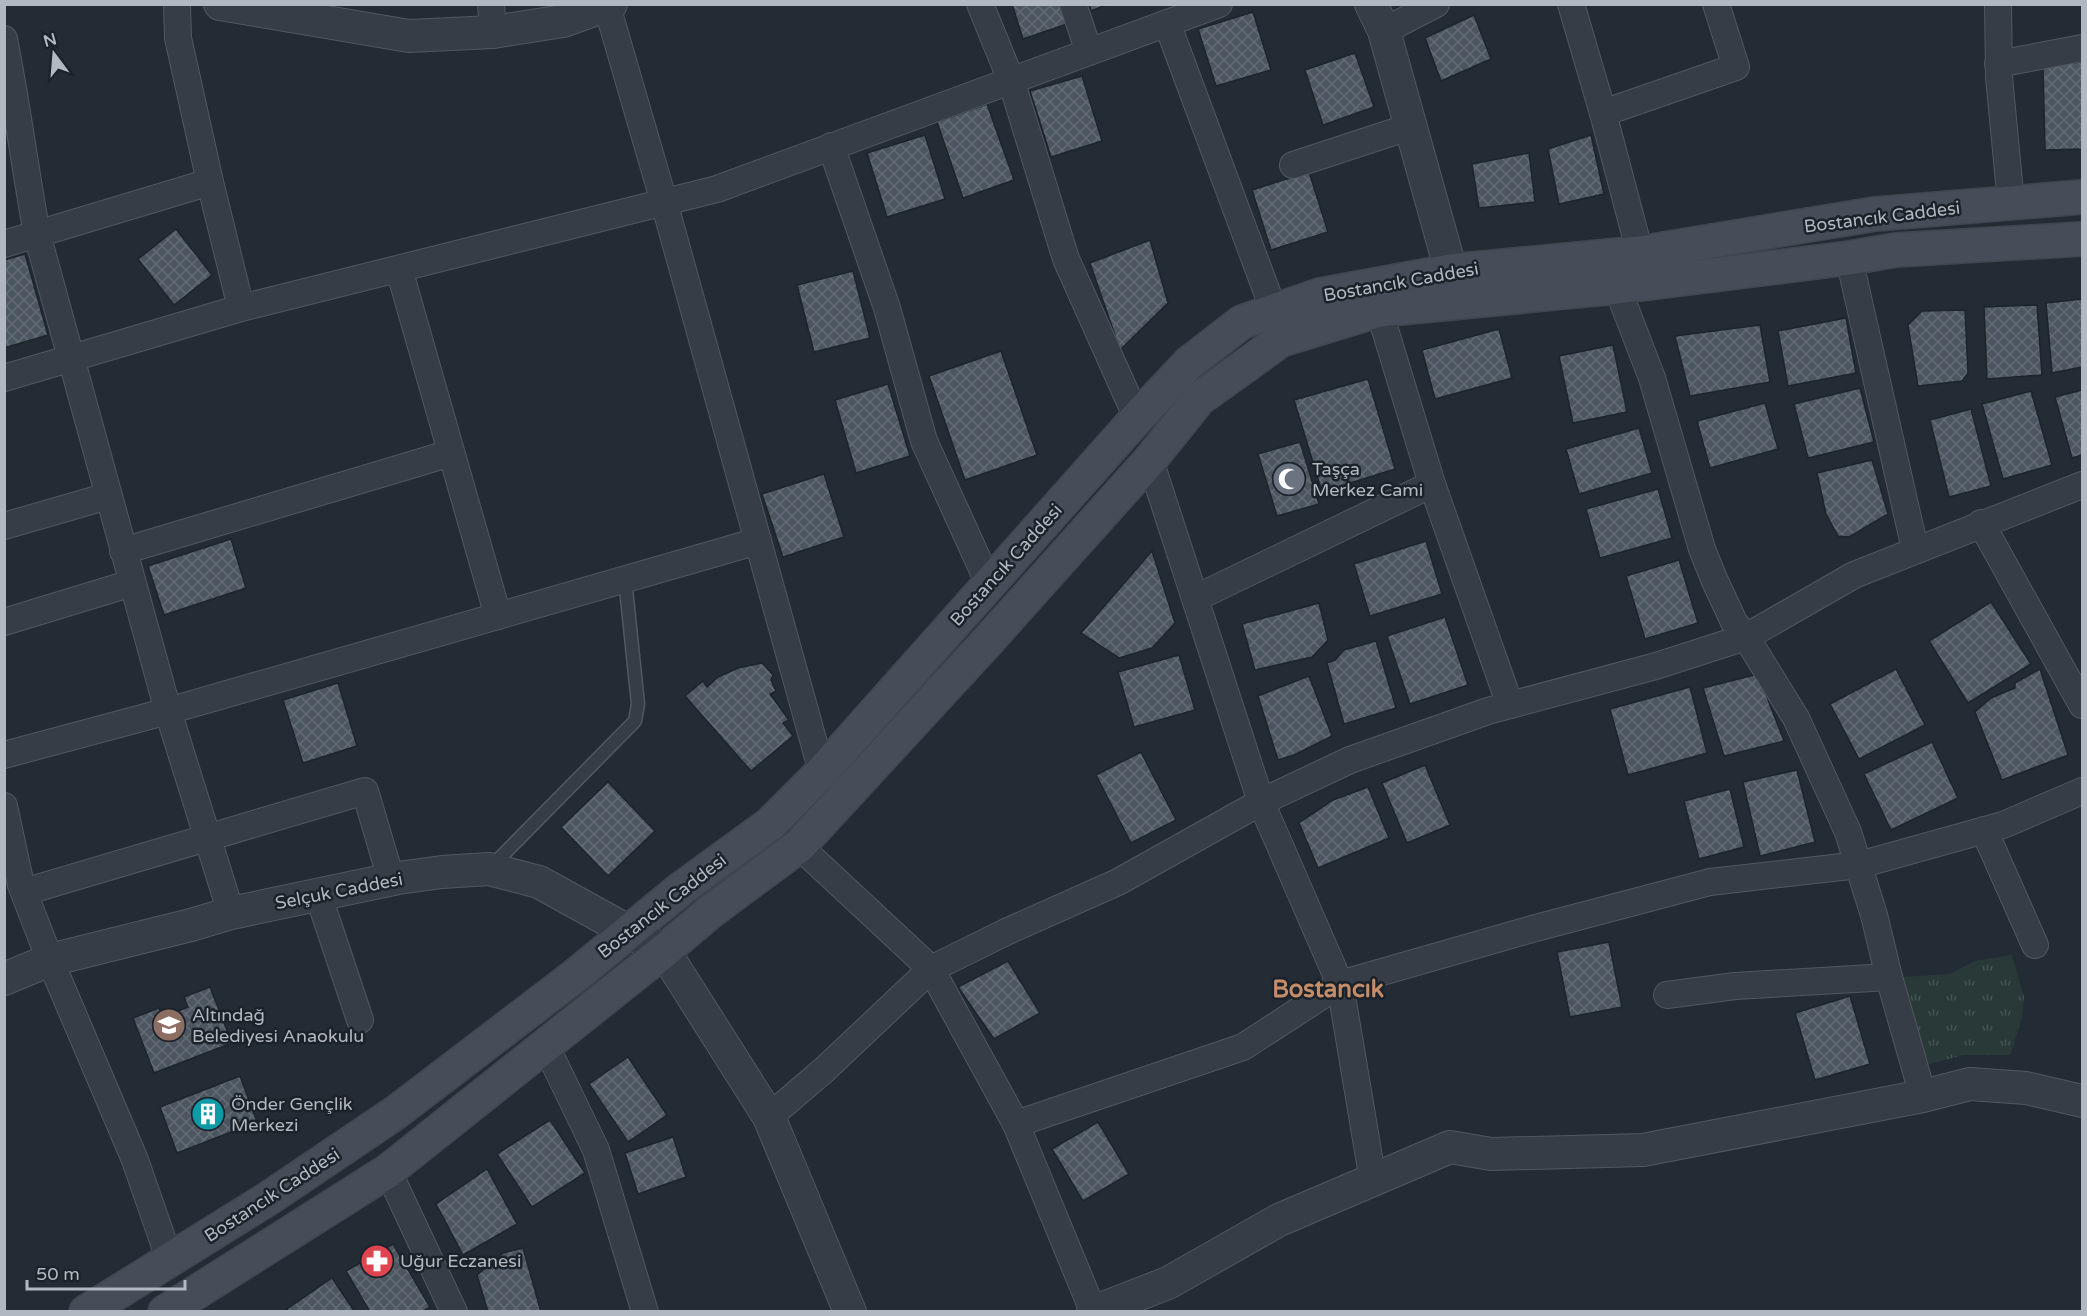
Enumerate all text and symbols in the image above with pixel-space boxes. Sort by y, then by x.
north arrow [24,24,84,84]
text: N [41,29,59,52]
street label: Bostancık Caddesi [1803,197,1961,237]
street label: Bostancık Caddesi [1322,258,1480,306]
place label: Taşça Merkez Cami [1312,458,1423,501]
mosque icon: Taşça Merkez Cami [1271,461,1307,497]
street label: Bostancık Caddesi [945,499,1067,631]
street label: Bostancık Caddesi [593,849,731,963]
street label: Selçuk Caddesi [273,868,405,914]
district label: Bostancık [1272,975,1384,1004]
place label: Altındağ Belediyesi Anaokulu [192,1004,364,1047]
school or university icon: Altındağ Belediyesi Anaokulu [151,1007,187,1043]
place label: Önder Gençlik Merkezi [231,1093,353,1136]
building icon: Önder Gençlik Merkezi [190,1096,226,1132]
street label: Bostancık Caddesi [200,1143,344,1247]
pharmacy icon: Uğur Eczanesi [359,1243,395,1279]
place label: Uğur Eczanesi [400,1250,521,1272]
scale bar [27,1253,184,1291]
text: 50 m [36,1263,80,1285]

